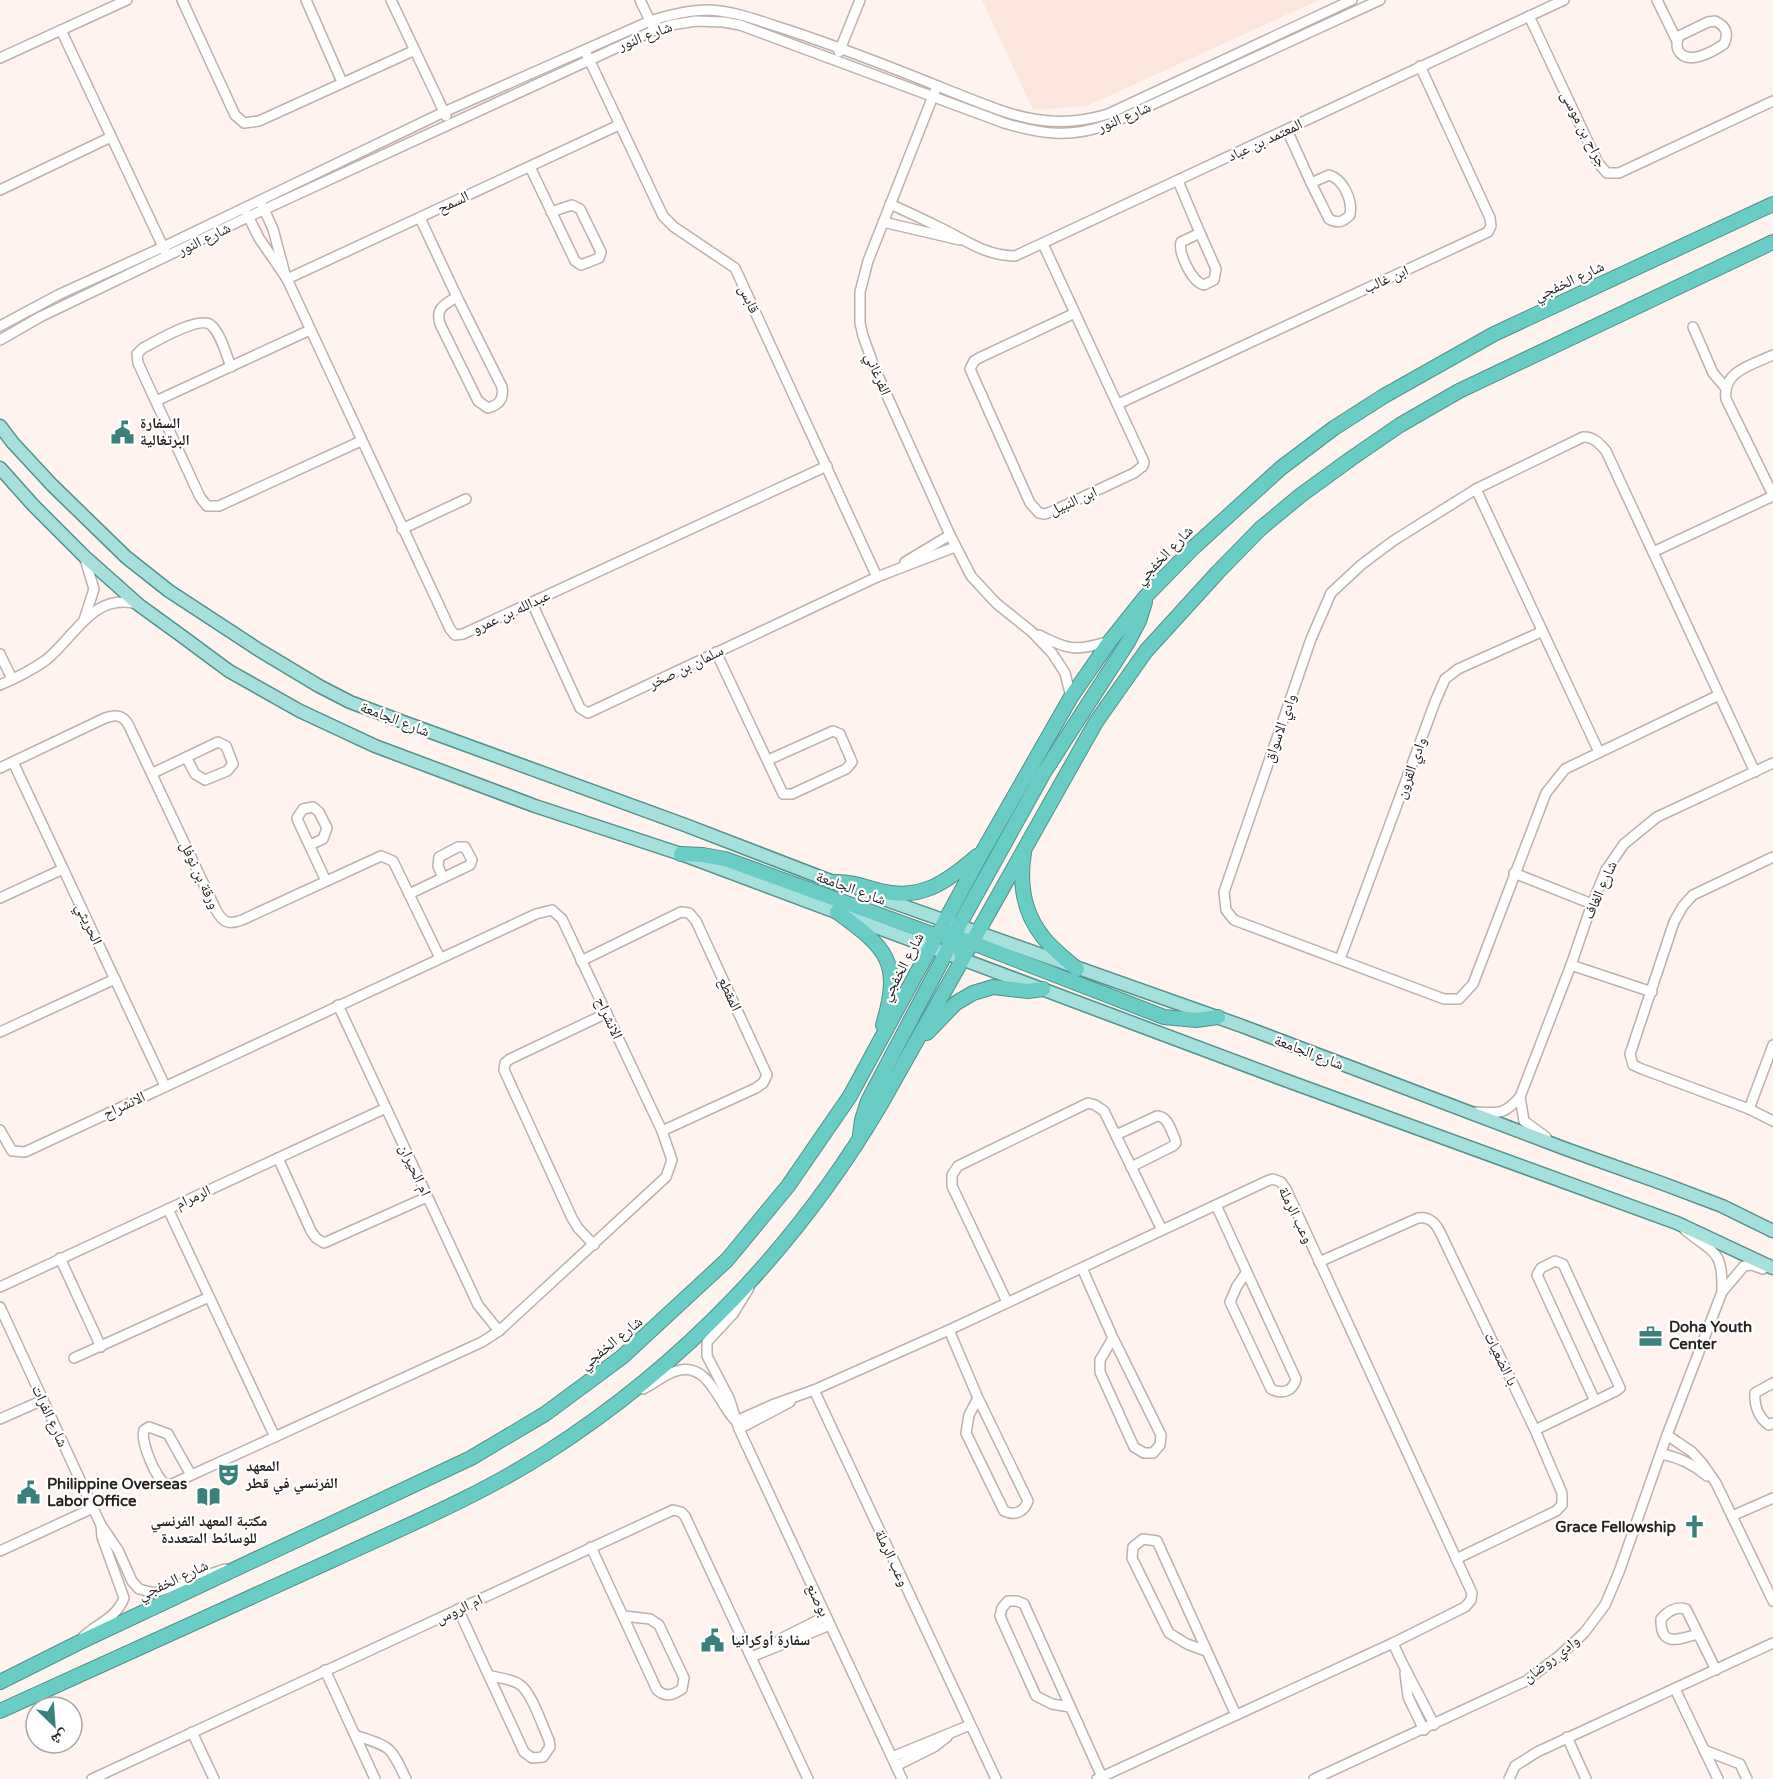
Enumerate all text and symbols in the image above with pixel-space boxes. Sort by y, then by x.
street label: شارع النور [615,17,675,56]
street label: جراح بن موسى [1556,88,1611,171]
street label: شارع النور [1094,98,1154,138]
street label: المعتمد بن عباد [1225,115,1306,166]
street label: السمح [434,187,472,218]
street label: شارع النور [174,219,234,261]
street label: شارع الخفجي [1531,257,1608,308]
street label: ابن غالب [1361,261,1412,298]
street label: قابس [734,282,763,317]
street label: الفرغاني [858,350,895,399]
place label: السفارة البرتغالية [140,414,190,449]
public building icon: السفارة البرتغالية [109,419,135,445]
street label: ابن النبيل [1046,483,1100,520]
street label: شارع الخفجي [1131,522,1199,590]
street label: عبدالله بن عمرو [469,586,554,639]
street label: سلمان بن صخر [645,641,727,694]
street label: وادي الاسواق [1260,691,1303,766]
street label: شارع الجامعة [357,698,432,741]
street label: وادي القرون [1392,735,1433,802]
street label: ورقة بن نوفل [176,838,224,912]
street label: شارع الغاف [1579,858,1622,922]
street label: شارع الجامعة [813,867,888,910]
street label: الحريثي [69,900,106,949]
street label: شارع الخفجي [876,929,930,1006]
street label: المقطع [713,974,746,1014]
street label: الانشراح [591,994,627,1042]
street label: شارع الجامعة [1271,1031,1346,1074]
street label: الانشراح [100,1087,148,1123]
street label: ام الحيران [394,1141,435,1199]
street label: الرمرام [173,1181,214,1214]
street label: وعب الرملة [1275,1184,1317,1246]
street label: شارع الخفجي [576,1312,648,1376]
place label: Doha Youth Center [1669,1318,1752,1353]
office icon: Doha Youth Center [1638,1323,1664,1349]
street label: با الضعيات [1480,1329,1522,1389]
street label: شارع الفرات [27,1382,72,1450]
place label: المعهد الفرنسي في قطر [245,1457,338,1495]
theatre icon: المعهد الفرنسي في قطر [215,1462,241,1488]
place label: Philippine Overseas Labor Office [47,1475,187,1510]
public building icon: Philippine Overseas Labor Office [16,1480,42,1506]
library icon: مكتبة المعهد الفرنسي للوسائط المتعددة [196,1484,222,1510]
place label: مكتبة المعهد الفرنسي للوسائط المتعددة [151,1512,267,1547]
church icon: Grace Fellowship [1681,1514,1707,1540]
place label: Grace Fellowship [1555,1518,1677,1537]
street label: وعب الرملة [871,1527,913,1589]
street label: شارع الخفجي [135,1556,212,1607]
street label: بوصنع [802,1581,833,1620]
street label: ام الروس [433,1590,486,1629]
public building icon: سفارة أوكرانيا [700,1627,726,1653]
place label: سفارة أوكرانيا [731,1631,810,1649]
street label: وادي روضان [1519,1631,1585,1689]
north arrow [24,1695,84,1755]
text: ش [48,1725,72,1750]

